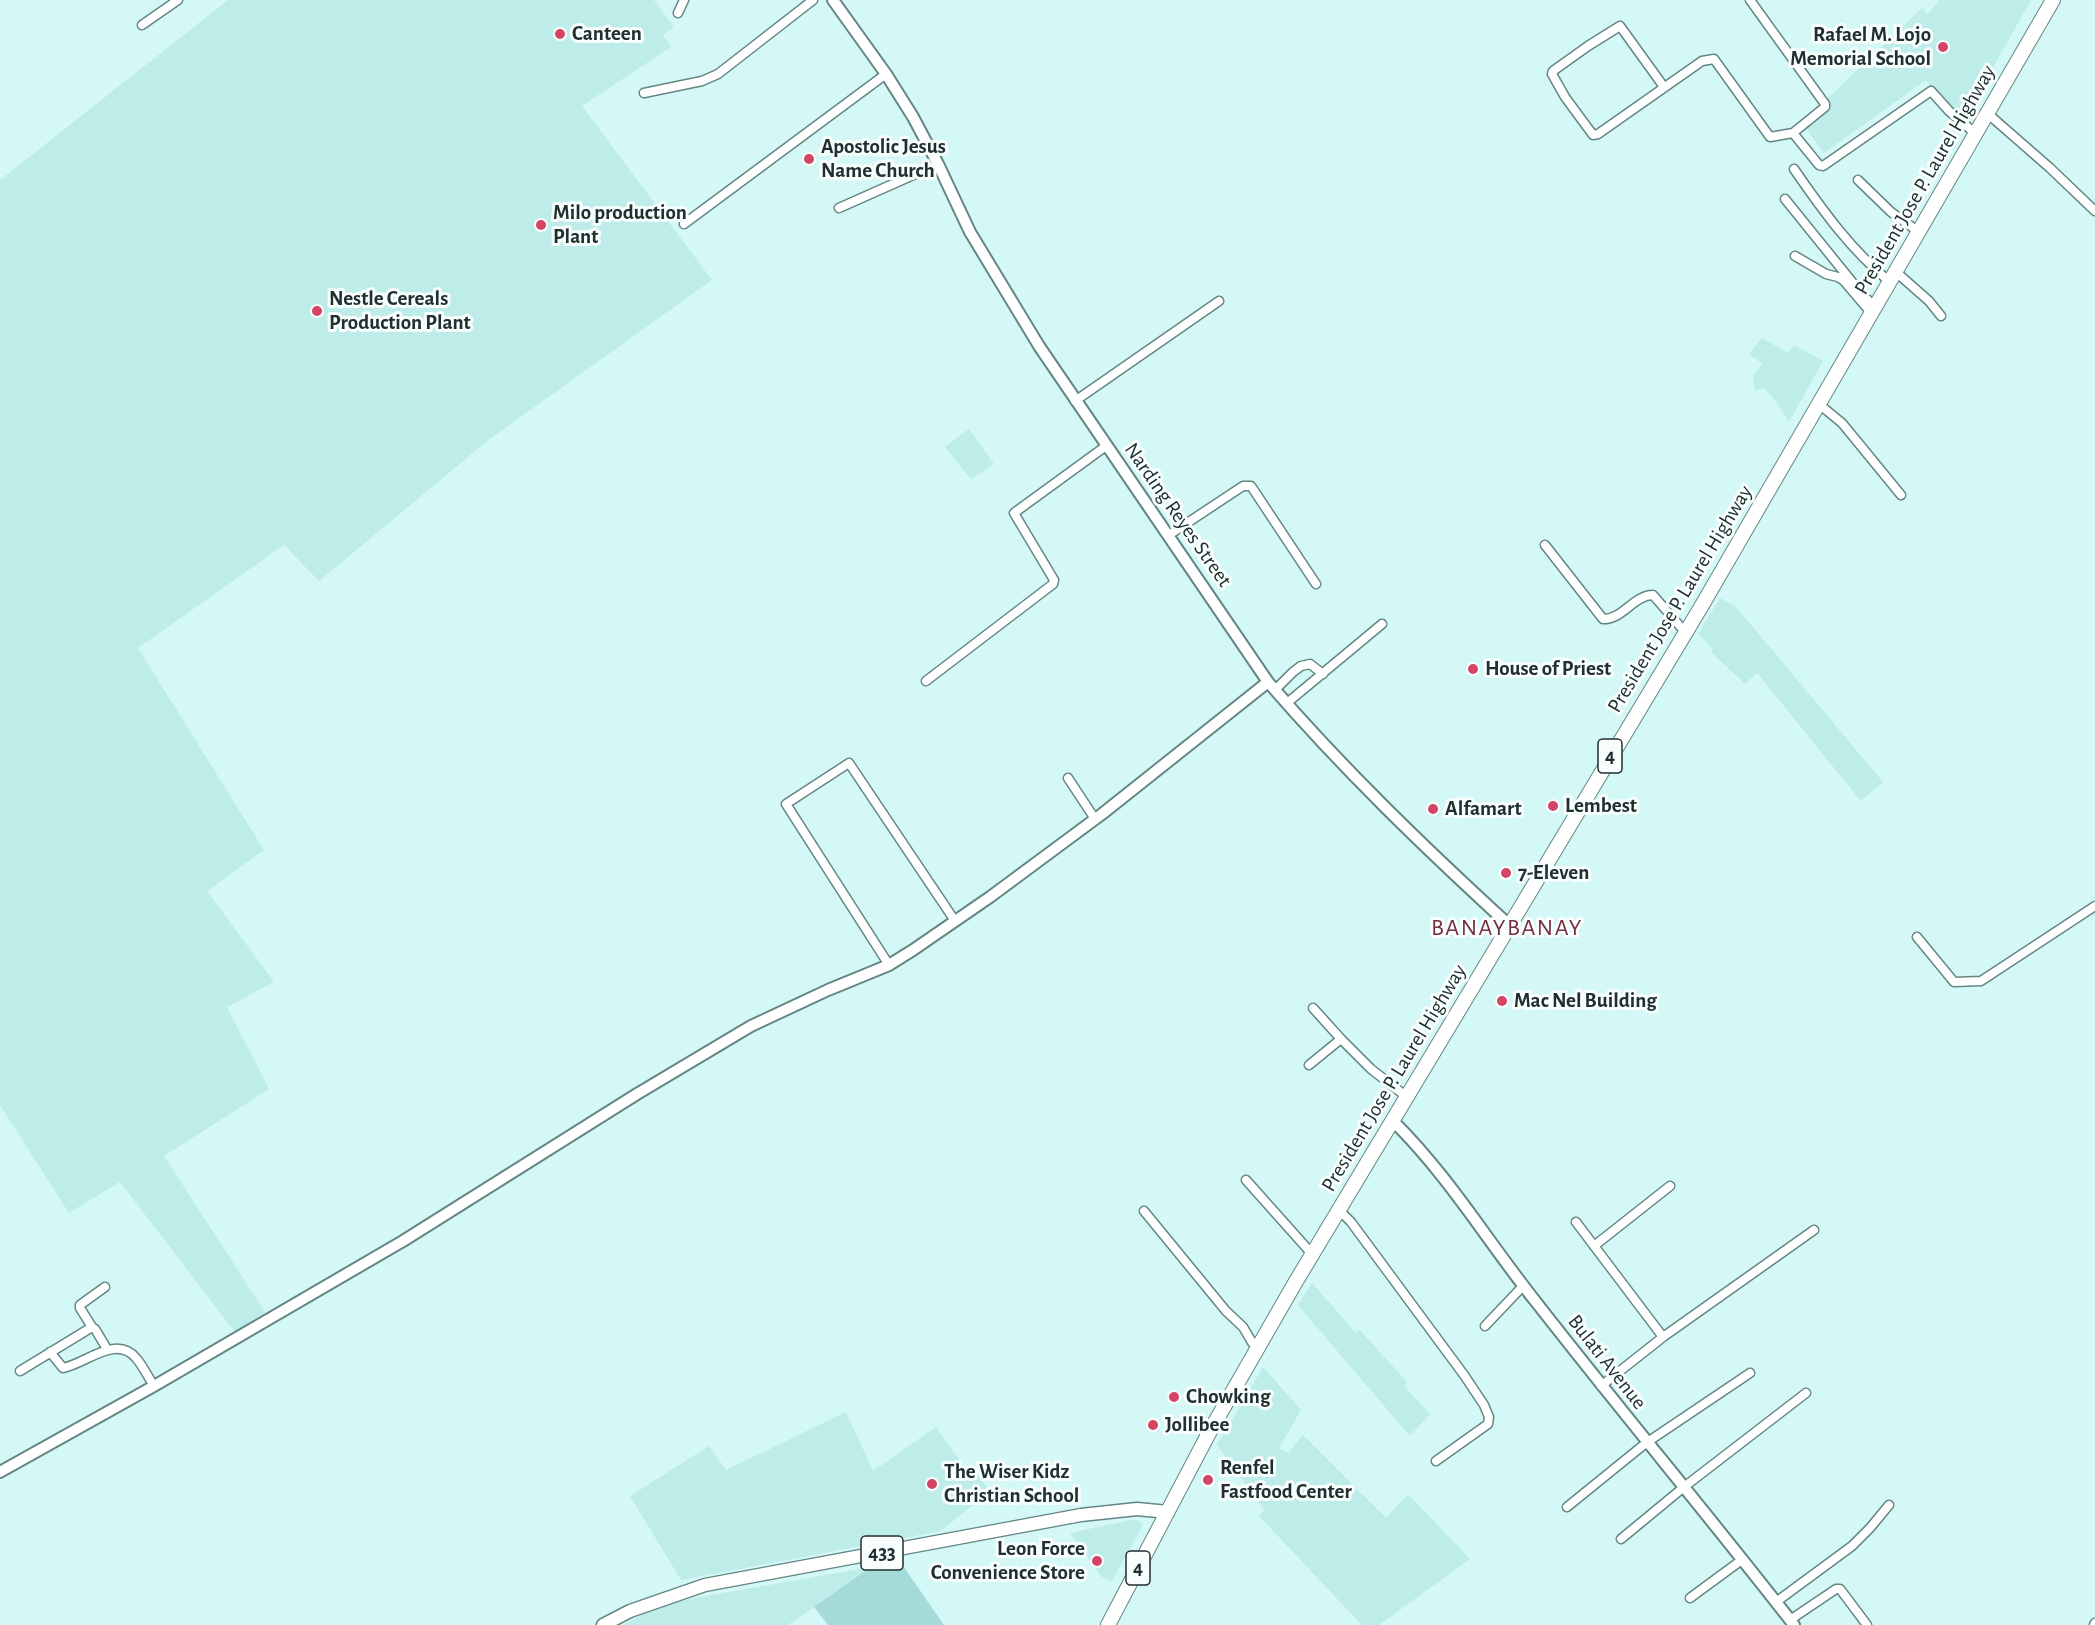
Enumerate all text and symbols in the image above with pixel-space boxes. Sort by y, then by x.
place label: Canteen [572,21,642,47]
place label: Rafael M. Lojo Memorial School [1790,22,1931,72]
marker: Canteen [553,27,567,41]
marker: Rafael M. Lojo Memorial School [1936,40,1950,54]
street label: President Jose P. Laurel Highway [1849,61,2001,299]
place label: Apostolic Jesus Name Church [821,134,946,184]
marker: Apostolic Jesus Name Church [802,152,816,166]
place label: Milo production Plant [553,200,687,250]
marker: Milo production Plant [534,218,548,232]
place label: Nestle Cereals Production Plant [329,286,471,336]
marker: Nestle Cereals Production Plant [310,304,324,318]
street label: Narding Reyes Street [1119,438,1237,592]
street label: President Jose P. Laurel Highway [1602,481,1758,717]
place label: House of Priest [1485,656,1611,682]
marker: House of Priest [1466,662,1480,676]
road number: 4 [1598,739,1622,773]
place label: Lembest [1565,793,1637,819]
place label: Alfamart [1445,796,1521,822]
marker: Lembest [1546,799,1560,813]
marker: Alfamart [1426,802,1440,816]
place label: 7-Eleven [1518,860,1589,886]
marker: 7-Eleven [1499,866,1513,880]
district label: BANAYBANAY [1431,914,1583,942]
street label: President Jose P. Laurel Highway [1316,960,1472,1196]
place label: Mac Nel Building [1514,988,1657,1014]
marker: Mac Nel Building [1495,994,1509,1008]
street label: Bulati Avenue [1562,1310,1652,1414]
place label: Chowking [1186,1384,1270,1410]
marker: Chowking [1167,1390,1181,1404]
place label: Jollibee [1165,1412,1229,1438]
marker: Jollibee [1146,1418,1160,1432]
place label: Renfel Fastfood Center [1220,1455,1352,1505]
place label: The Wiser Kidz Christian School [944,1459,1079,1509]
marker: Renfel Fastfood Center [1201,1473,1215,1487]
marker: The Wiser Kidz Christian School [925,1477,939,1491]
road number: 433 [861,1536,903,1570]
place label: Leon Force Convenience Store [931,1536,1085,1586]
road number: 4 [1126,1551,1150,1585]
marker: Leon Force Convenience Store [1090,1554,1104,1568]

